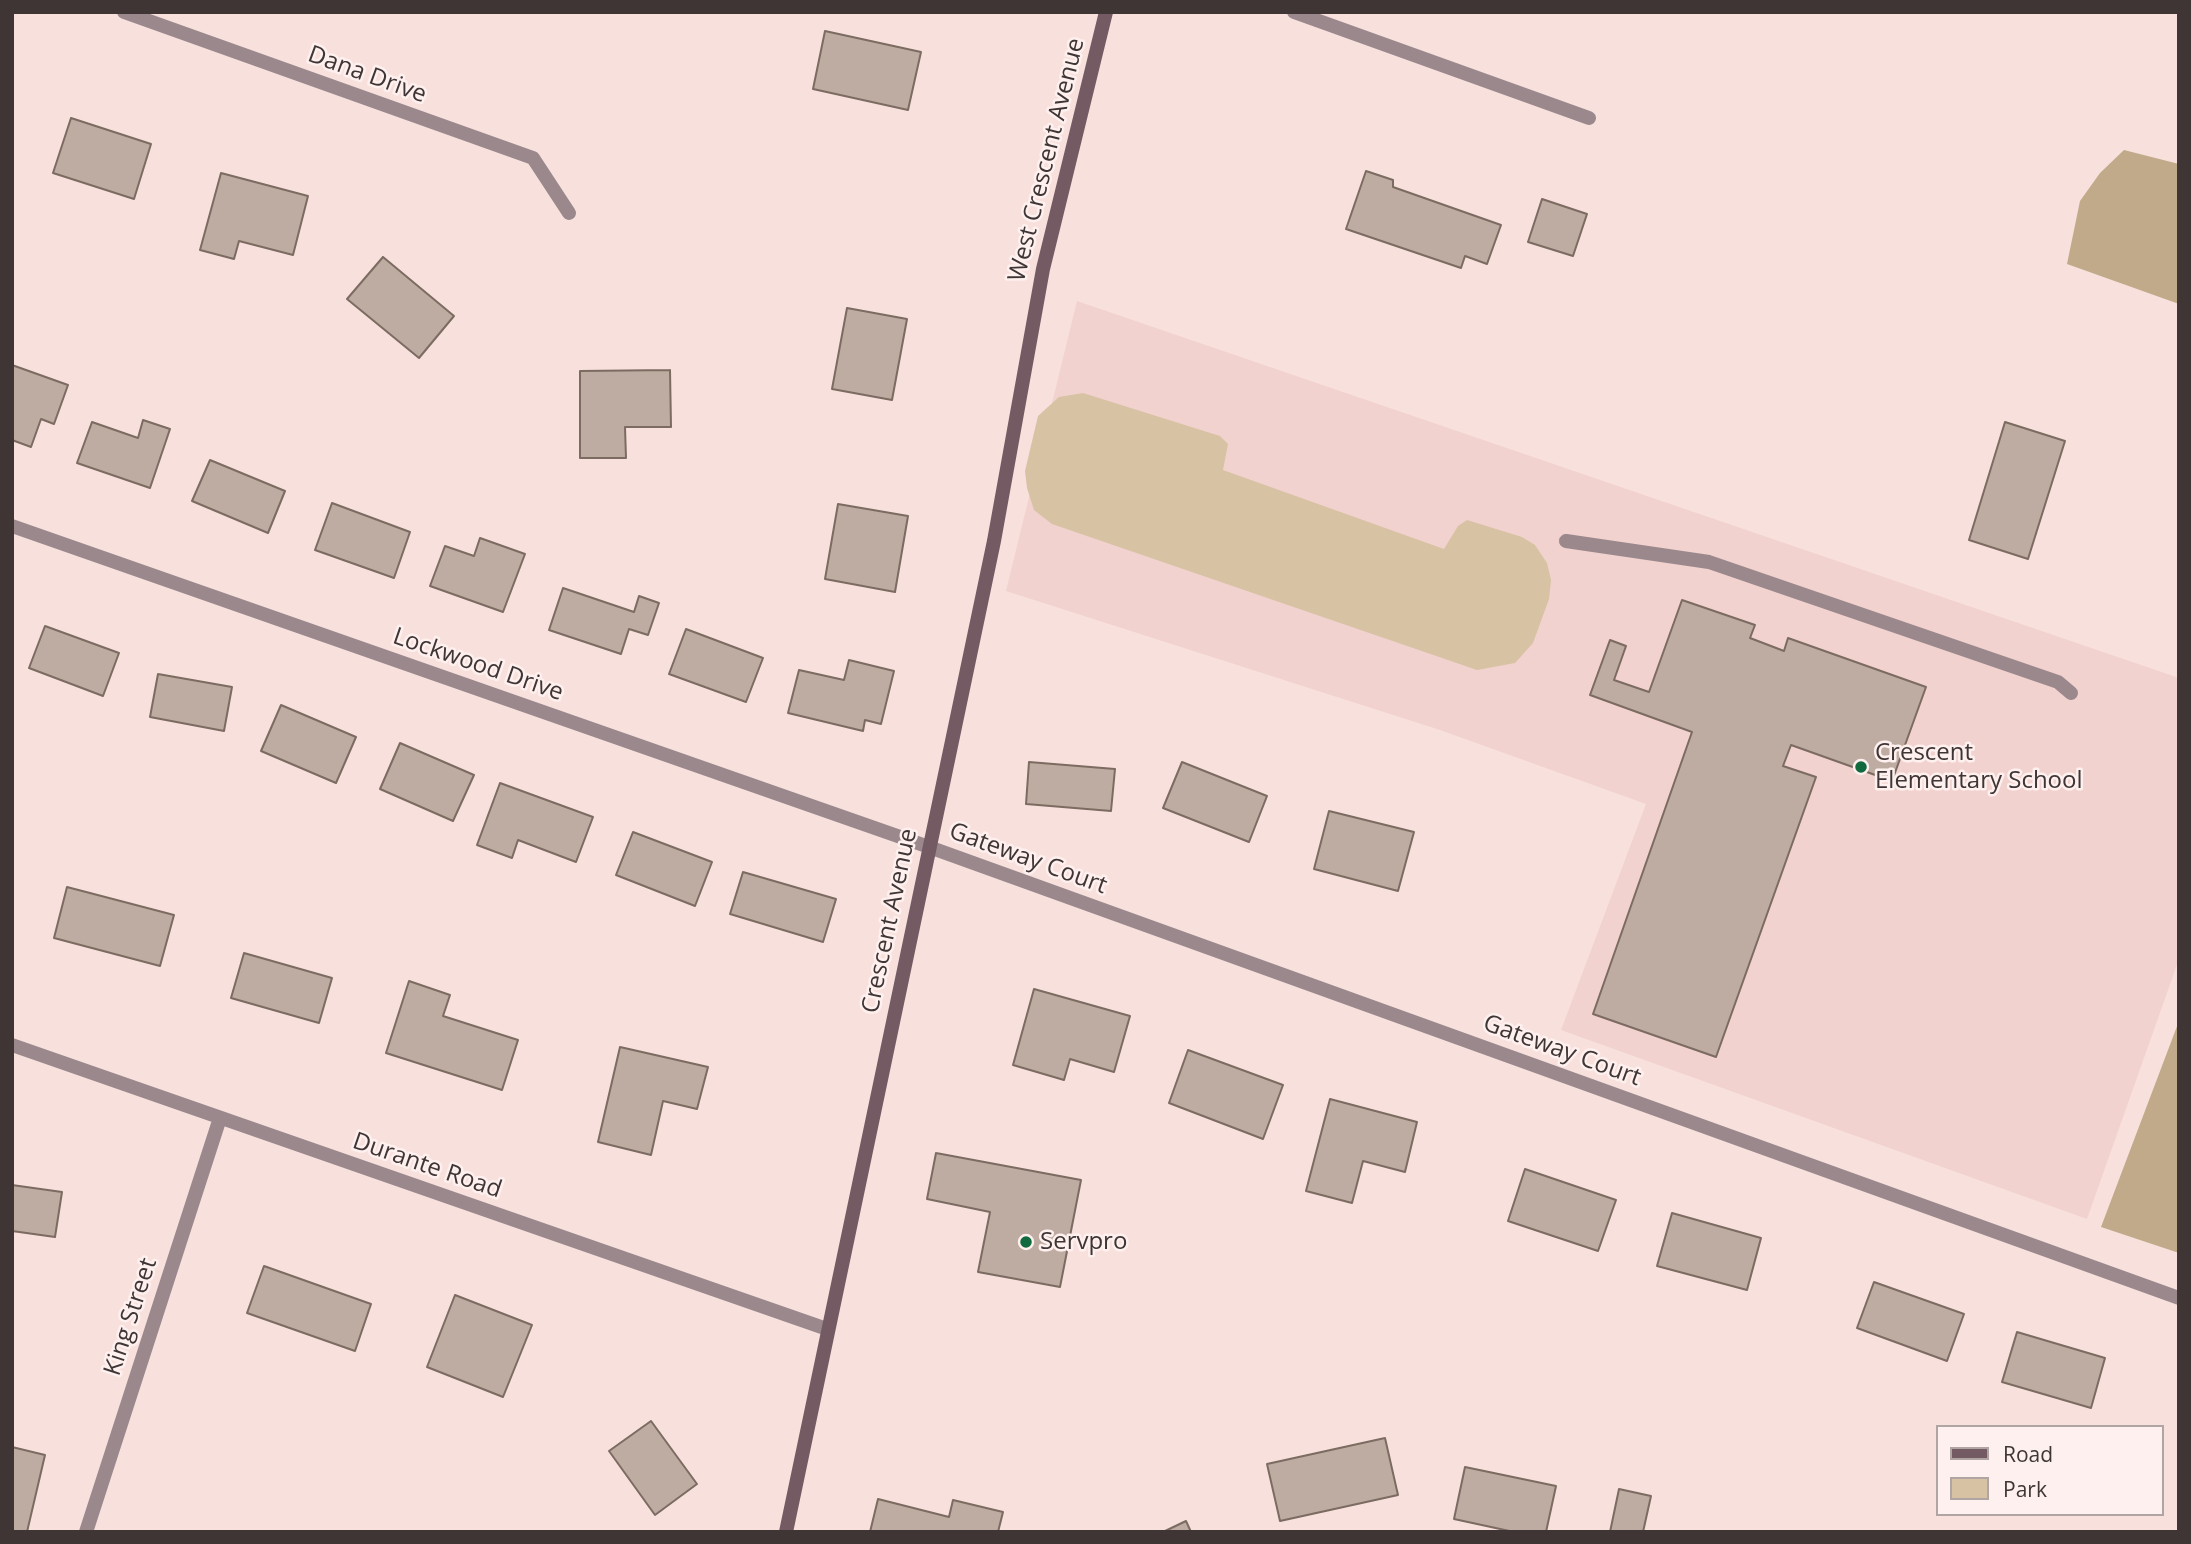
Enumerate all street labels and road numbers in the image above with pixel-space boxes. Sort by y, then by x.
street label: West Crescent Avenue [1003,35,1091,285]
street label: Dana Drive [304,40,430,110]
street label: Lockwood Drive [389,622,567,708]
street label: Gateway Court [945,817,1111,901]
street label: Crescent Avenue [856,826,924,1016]
street label: Gateway Court [1479,1009,1645,1093]
street label: Durante Road [349,1127,505,1205]
street label: King Street [98,1255,164,1379]

